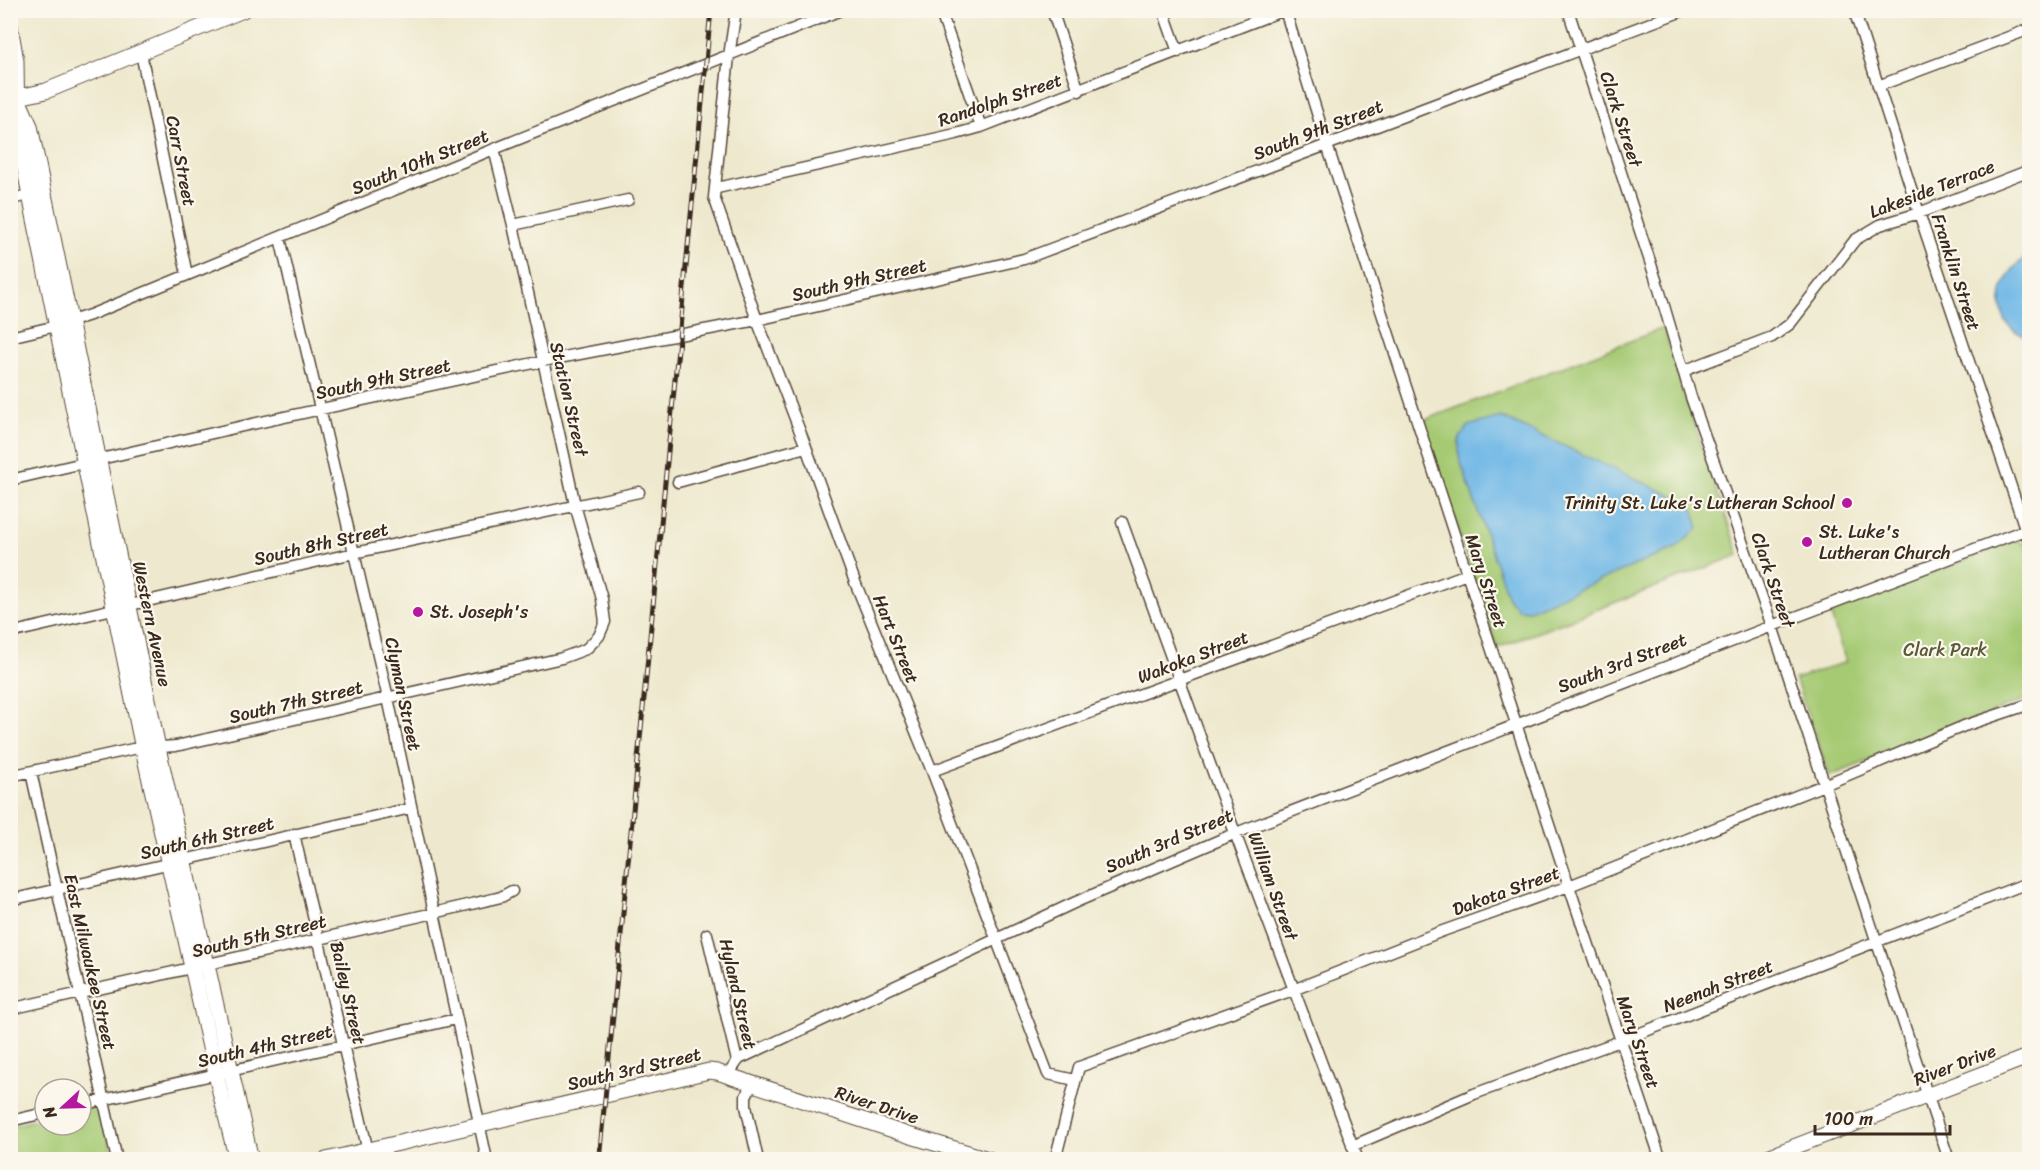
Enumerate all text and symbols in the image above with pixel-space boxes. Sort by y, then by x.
street label: Randolph Street [934,64,1066,136]
street label: Clark Street [1590,67,1652,172]
street label: South 9th Street [1248,90,1388,170]
street label: Carr Street [157,113,206,209]
street label: South 10th Street [347,120,494,204]
street label: Lakeside Terrace [1864,150,2000,228]
street label: Franklin Street [1922,209,1990,335]
street label: South 9th Street [788,249,930,311]
street label: Station Street [540,339,598,460]
street label: South 9th Street [312,349,454,409]
place label: Trinity St. Luke's Lutheran School [1564,487,1836,519]
marker: Trinity St. Luke's Lutheran School [1840,496,1854,510]
street label: South 8th Street [251,513,392,575]
place label: St. Luke's Lutheran Church [1819,516,1950,569]
street label: Clark Street [1742,528,1805,633]
street label: Mary Street [1456,530,1516,632]
marker: St. Luke's Lutheran Church [1800,535,1814,549]
street label: Western Avenue [123,558,181,690]
street label: Hart Street [864,589,928,689]
place label: St. Joseph's [430,596,529,628]
marker: St. Joseph's [411,605,425,619]
street label: Wakoka Street [1133,621,1254,693]
street label: South 3rd Street [1553,624,1692,702]
street label: Clyman Street [375,634,431,754]
park label: Clark Park [1903,634,1987,666]
street label: South 7th Street [226,671,366,733]
street label: South 3rd Street [1100,800,1238,882]
street label: South 6th Street [137,807,277,869]
street label: William Street [1238,827,1308,946]
street label: Dakota Street [1448,857,1564,925]
street label: East Milwaukee Street [54,871,126,1054]
street label: South 5th Street [188,905,330,967]
street label: Hyland Street [710,935,766,1053]
street label: Bailey Street [321,938,375,1048]
street label: Neenah Street [1658,950,1778,1022]
street label: Mary Street [1607,991,1669,1093]
street label: South 4th Street [194,1015,336,1077]
street label: River Drive [1909,1035,2001,1095]
street label: South 3rd Street [564,1038,704,1100]
street label: River Drive [831,1076,923,1134]
north arrow [33,1077,93,1137]
scale bar [1815,1098,1950,1136]
text: N [34,1101,65,1124]
text: 100 m [1824,1103,1873,1135]

